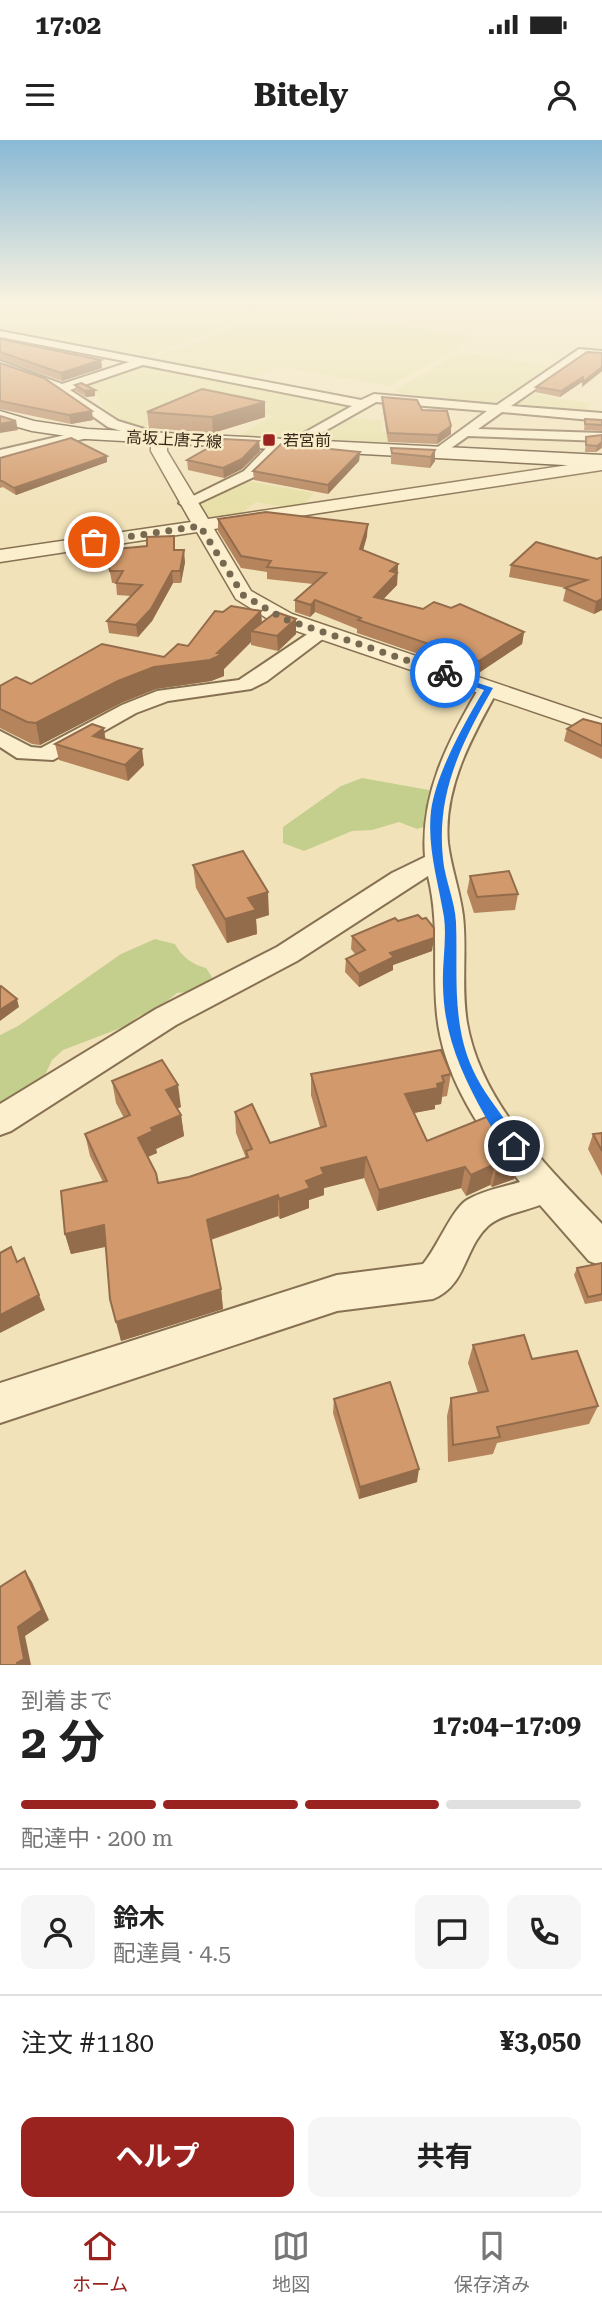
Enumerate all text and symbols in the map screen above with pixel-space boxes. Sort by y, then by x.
text: 17:02 [35,10,101,40]
icon: menu [21,76,59,114]
text: Bitely [254,76,348,114]
icon: person [543,76,581,114]
street label: 高坂上唐子線 [126,427,222,451]
place label: 若宮前 [283,431,331,450]
marker: 若宮前 [261,432,277,448]
pin [64,512,124,572]
icon: bag [75,523,113,561]
courier [410,638,480,708]
icon: bike [426,654,464,692]
pin [484,1116,544,1176]
icon: home [495,1127,533,1165]
text: 到着まで [21,1688,113,1715]
text: 17:04–17:09 [432,1710,581,1740]
text: 2 分 [21,1715,104,1769]
text: 配達中 · 200 m [21,1825,173,1852]
button: person [21,1895,95,1969]
button: chat [415,1895,489,1969]
button: phone [507,1895,581,1969]
text: 鈴木 [113,1903,165,1933]
text: 配達員 · 4.5 [113,1940,231,1967]
text: ¥3,050 [500,2026,581,2056]
text: 注文 #1180 [21,2028,154,2058]
button: ヘルプ [21,2117,294,2197]
button: 共有 [308,2117,581,2197]
tab: ホーム [72,2227,128,2296]
tab: 地図 [272,2227,310,2296]
tab: 保存済み [454,2227,530,2296]

